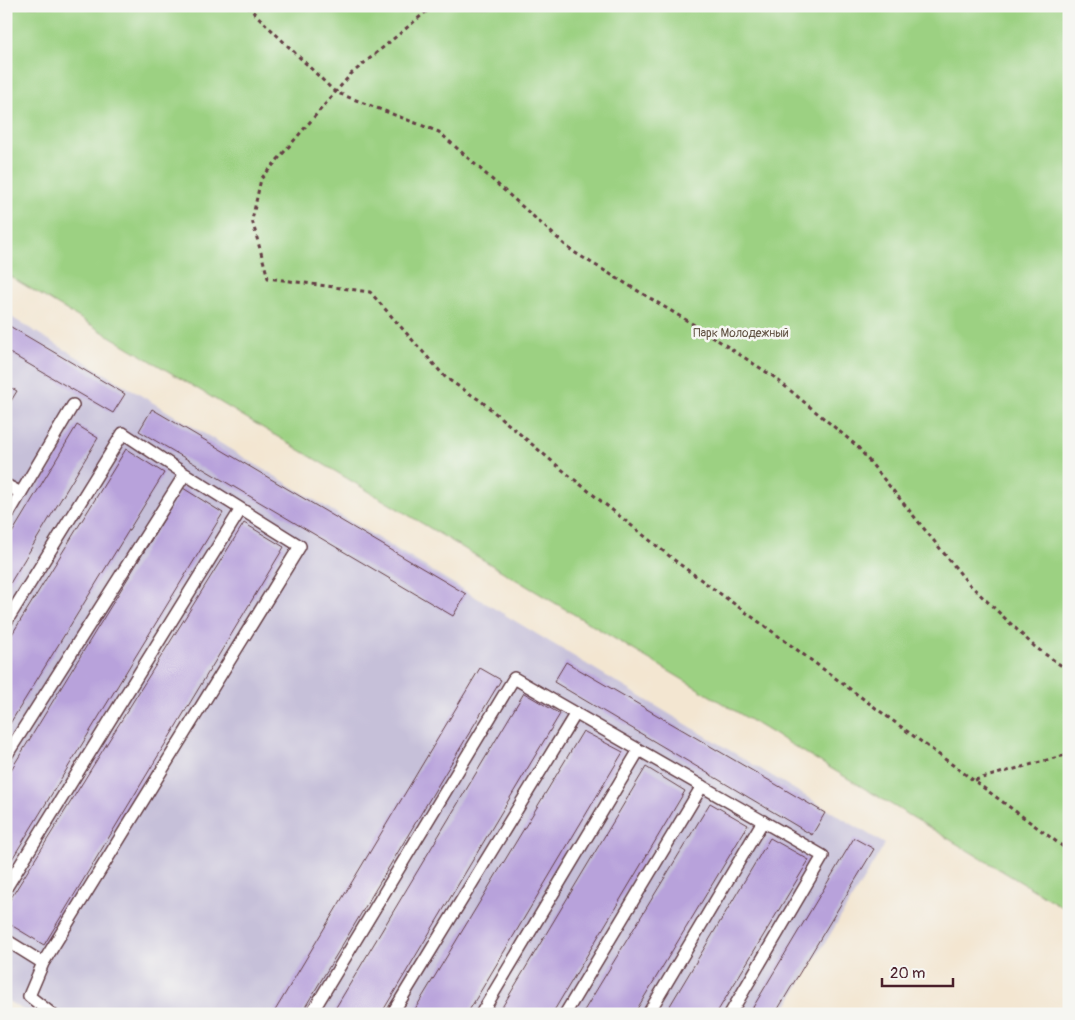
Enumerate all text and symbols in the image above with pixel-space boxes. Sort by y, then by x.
park label: Парк Молодежный [693,326,789,341]
scale bar [882,955,954,987]
text: 20 m [890,964,925,983]

